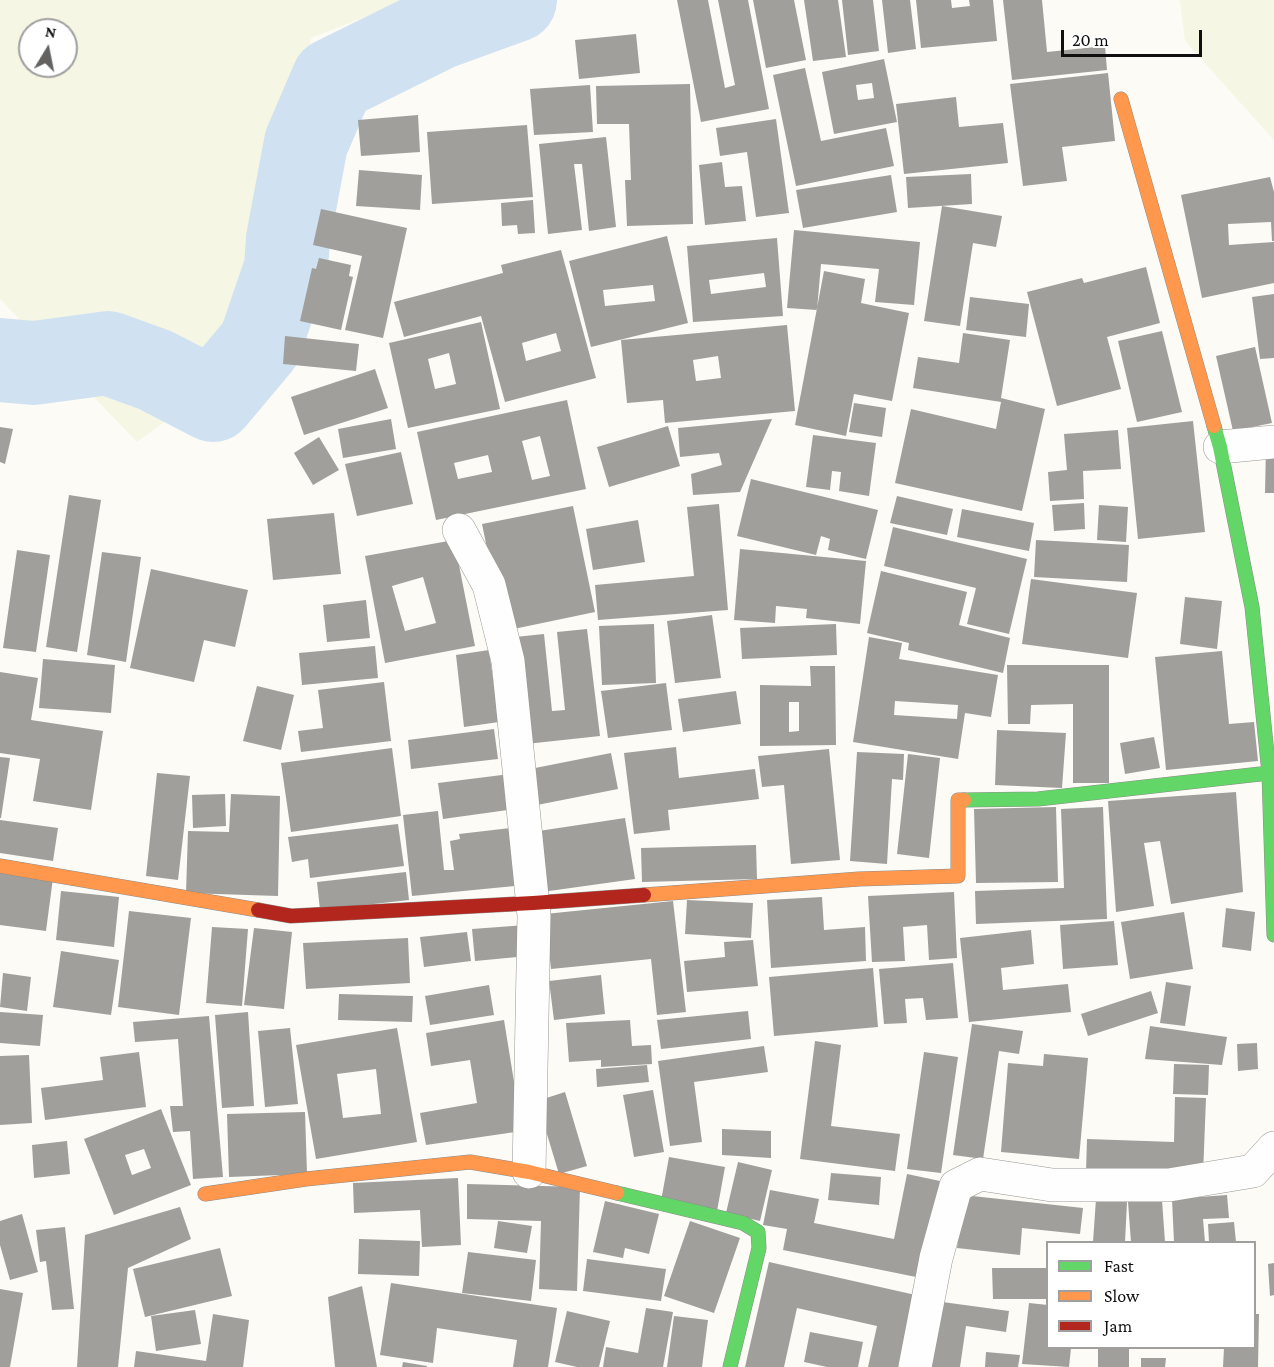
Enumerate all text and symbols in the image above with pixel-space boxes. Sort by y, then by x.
north arrow [18,18,78,78]
scale bar [1064,18,1205,56]
text: N [44,22,58,41]
text: 20 m [1072,30,1109,50]
legend [1046,1241,1256,1349]
text: Fast [1104,1256,1134,1276]
text: Slow [1104,1286,1139,1306]
text: Jam [1104,1316,1132,1336]

